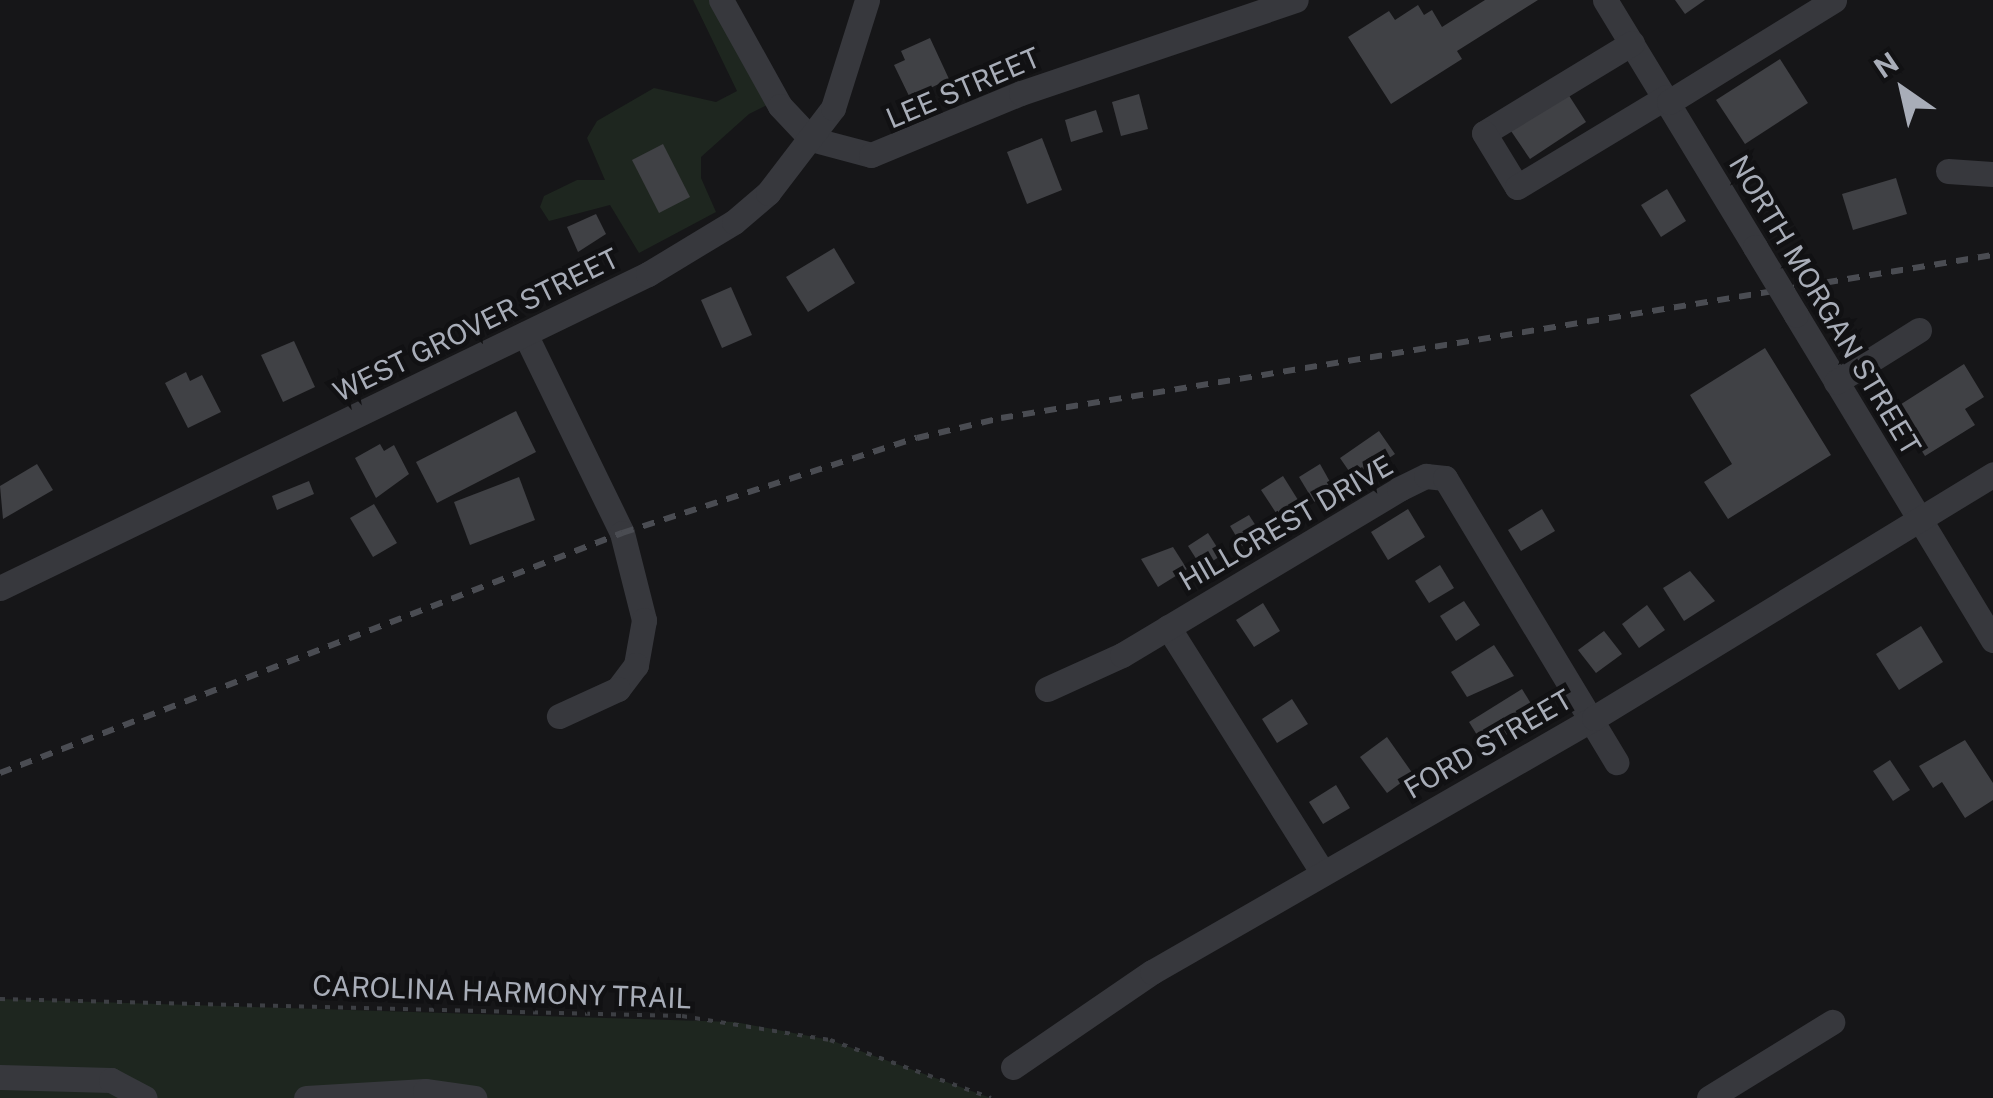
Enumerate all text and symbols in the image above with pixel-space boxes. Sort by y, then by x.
north arrow [1853,40,1953,140]
street label: LEE STREET [881,41,1045,135]
text: N [1868,45,1904,85]
street label: NORTH MORGAN STREET [1722,149,1928,461]
street label: WEST GROVER STREET [328,241,624,409]
street label: HILLCREST DRIVE [1173,448,1399,598]
street label: FORD STREET [1398,682,1578,806]
street label: CAROLINA HARMONY TRAIL [312,969,692,1015]

